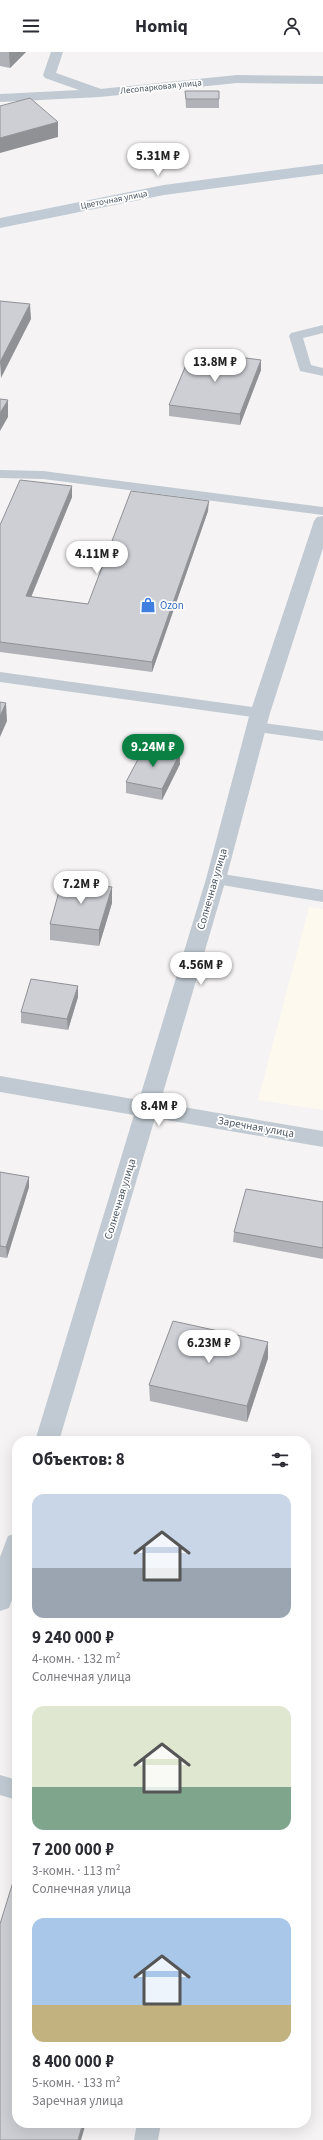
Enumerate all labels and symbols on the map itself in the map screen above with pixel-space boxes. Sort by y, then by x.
street label: Лесопарковая улица [120,76,202,98]
pin: 5.31M ₽ [121,143,195,177]
street label: Цветочная улица [79,187,149,213]
pin: 13.8M ₽ [178,349,252,383]
pin: 4.11M ₽ [60,541,134,575]
shop icon: Ozon [139,596,157,614]
place label: Ozon [160,598,184,613]
pin: 9.24M ₽ [116,734,190,768]
street label: Солнечная улица [193,847,231,931]
pin: 7.2M ₽ [48,871,114,905]
pin: 4.56M ₽ [164,952,238,986]
pin: 8.4M ₽ [126,1093,192,1127]
street label: Заречная улица [217,1113,295,1141]
street label: Солнечная улица [101,1157,139,1241]
pin: 6.23M ₽ [172,1330,246,1364]

